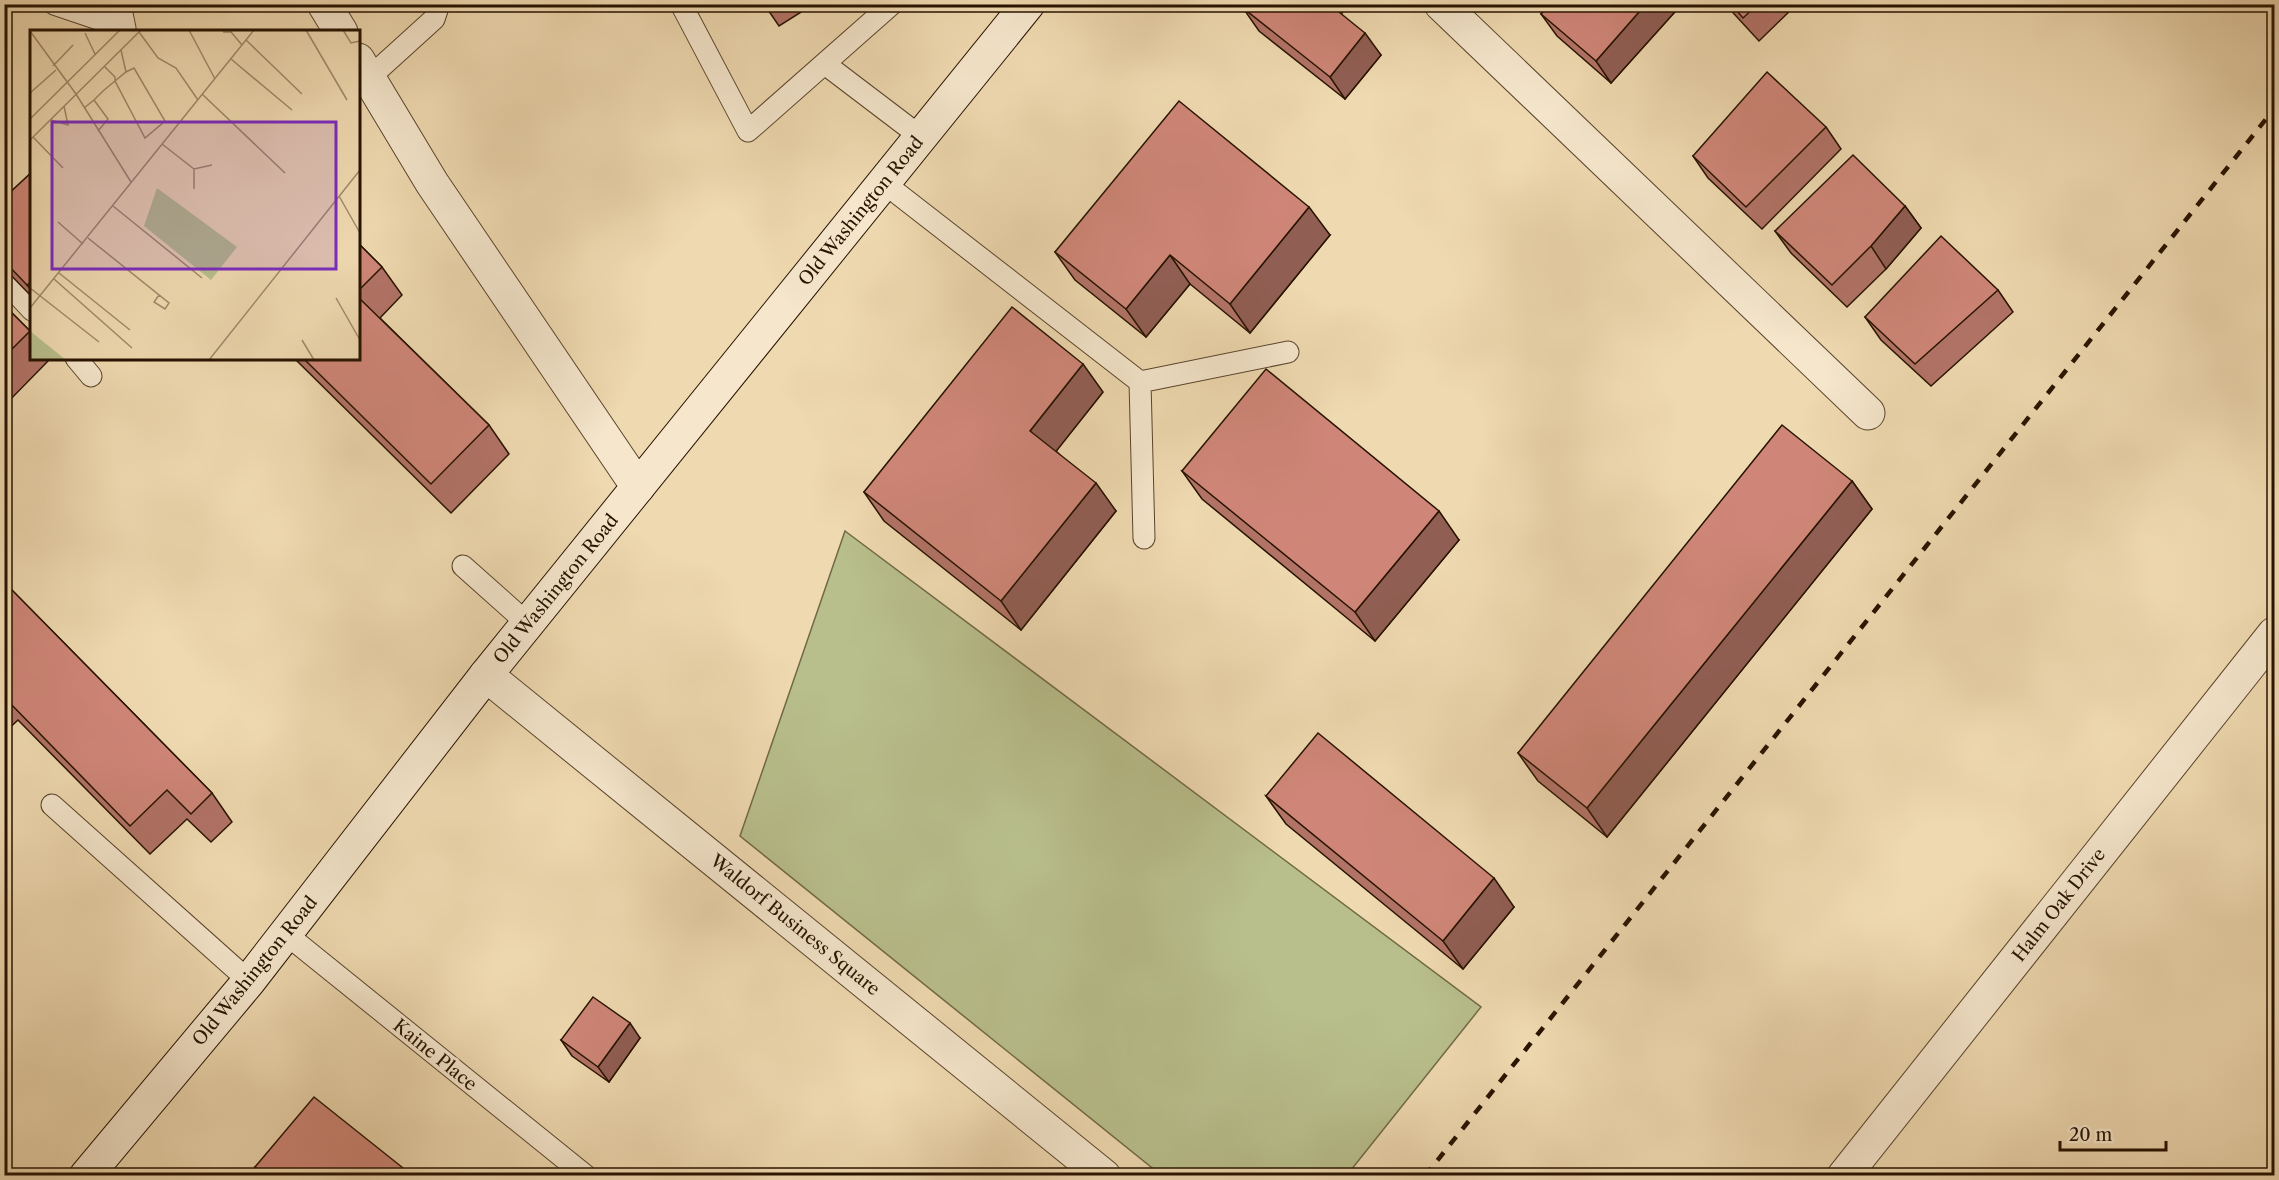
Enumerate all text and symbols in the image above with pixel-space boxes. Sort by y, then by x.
inset map [30,30,360,360]
street label: Old Washington Road [794,132,928,290]
street label: Old Washington Road [489,510,623,668]
street label: Halm Oak Drive [2008,844,2110,966]
street label: Waldorf Business Square [705,849,884,1000]
street label: Old Washington Road [188,892,322,1050]
street label: Kaine Place [389,1015,481,1095]
scale bar [2060,1114,2166,1152]
text: 20 m [2069,1124,2113,1146]

